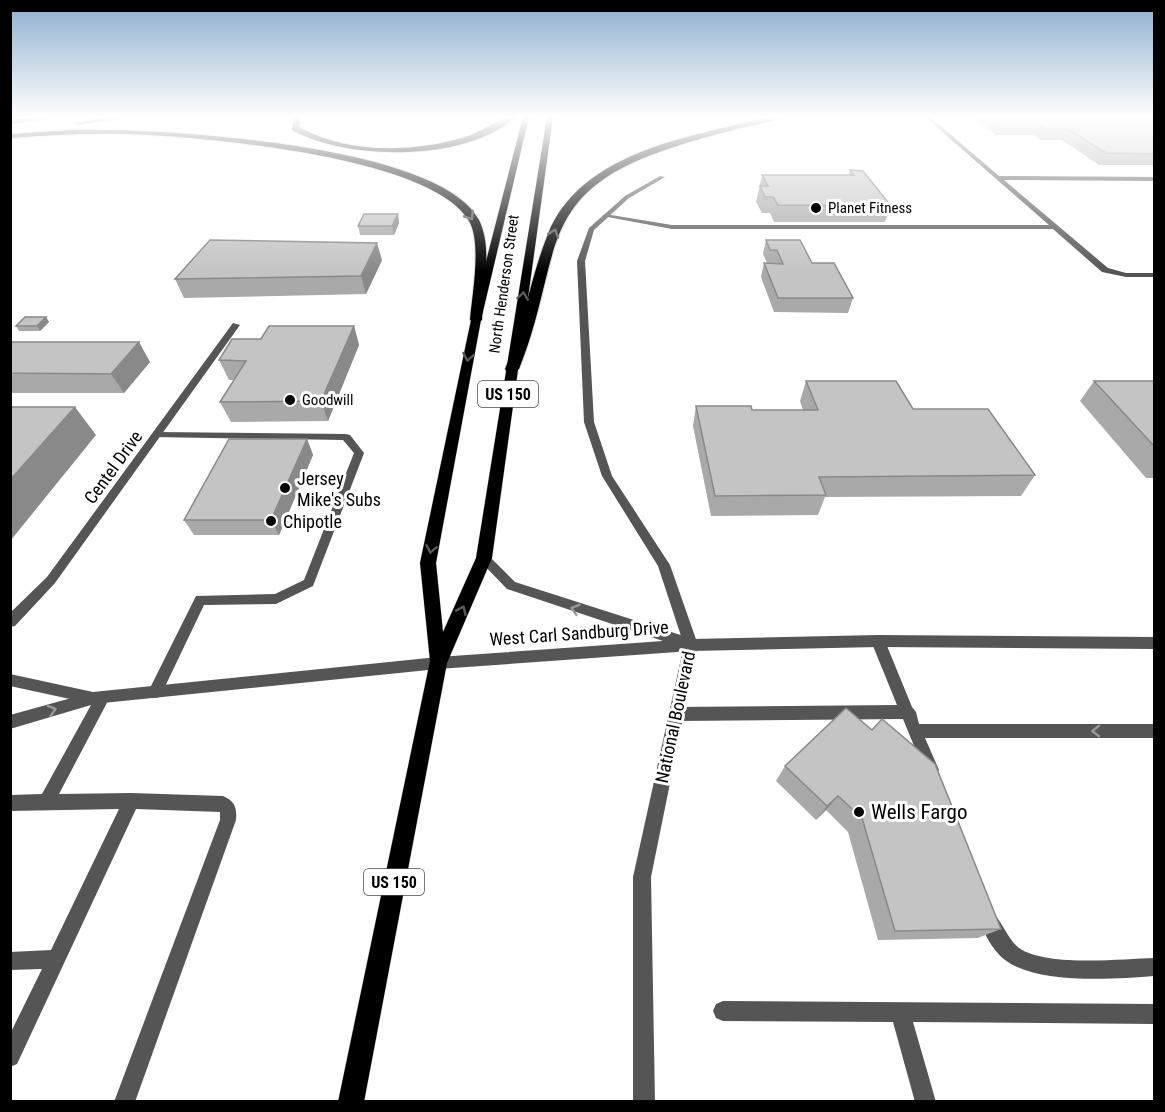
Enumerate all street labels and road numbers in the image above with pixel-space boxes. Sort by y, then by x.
street label: North Henderson Street [485,214,523,354]
road number: US 150 [478,381,538,407]
street label: Centel Drive [79,426,147,508]
street label: West Carl Sandburg Drive [489,616,669,650]
street label: National Boulevard [651,649,699,785]
road number: US 150 [364,869,424,895]

